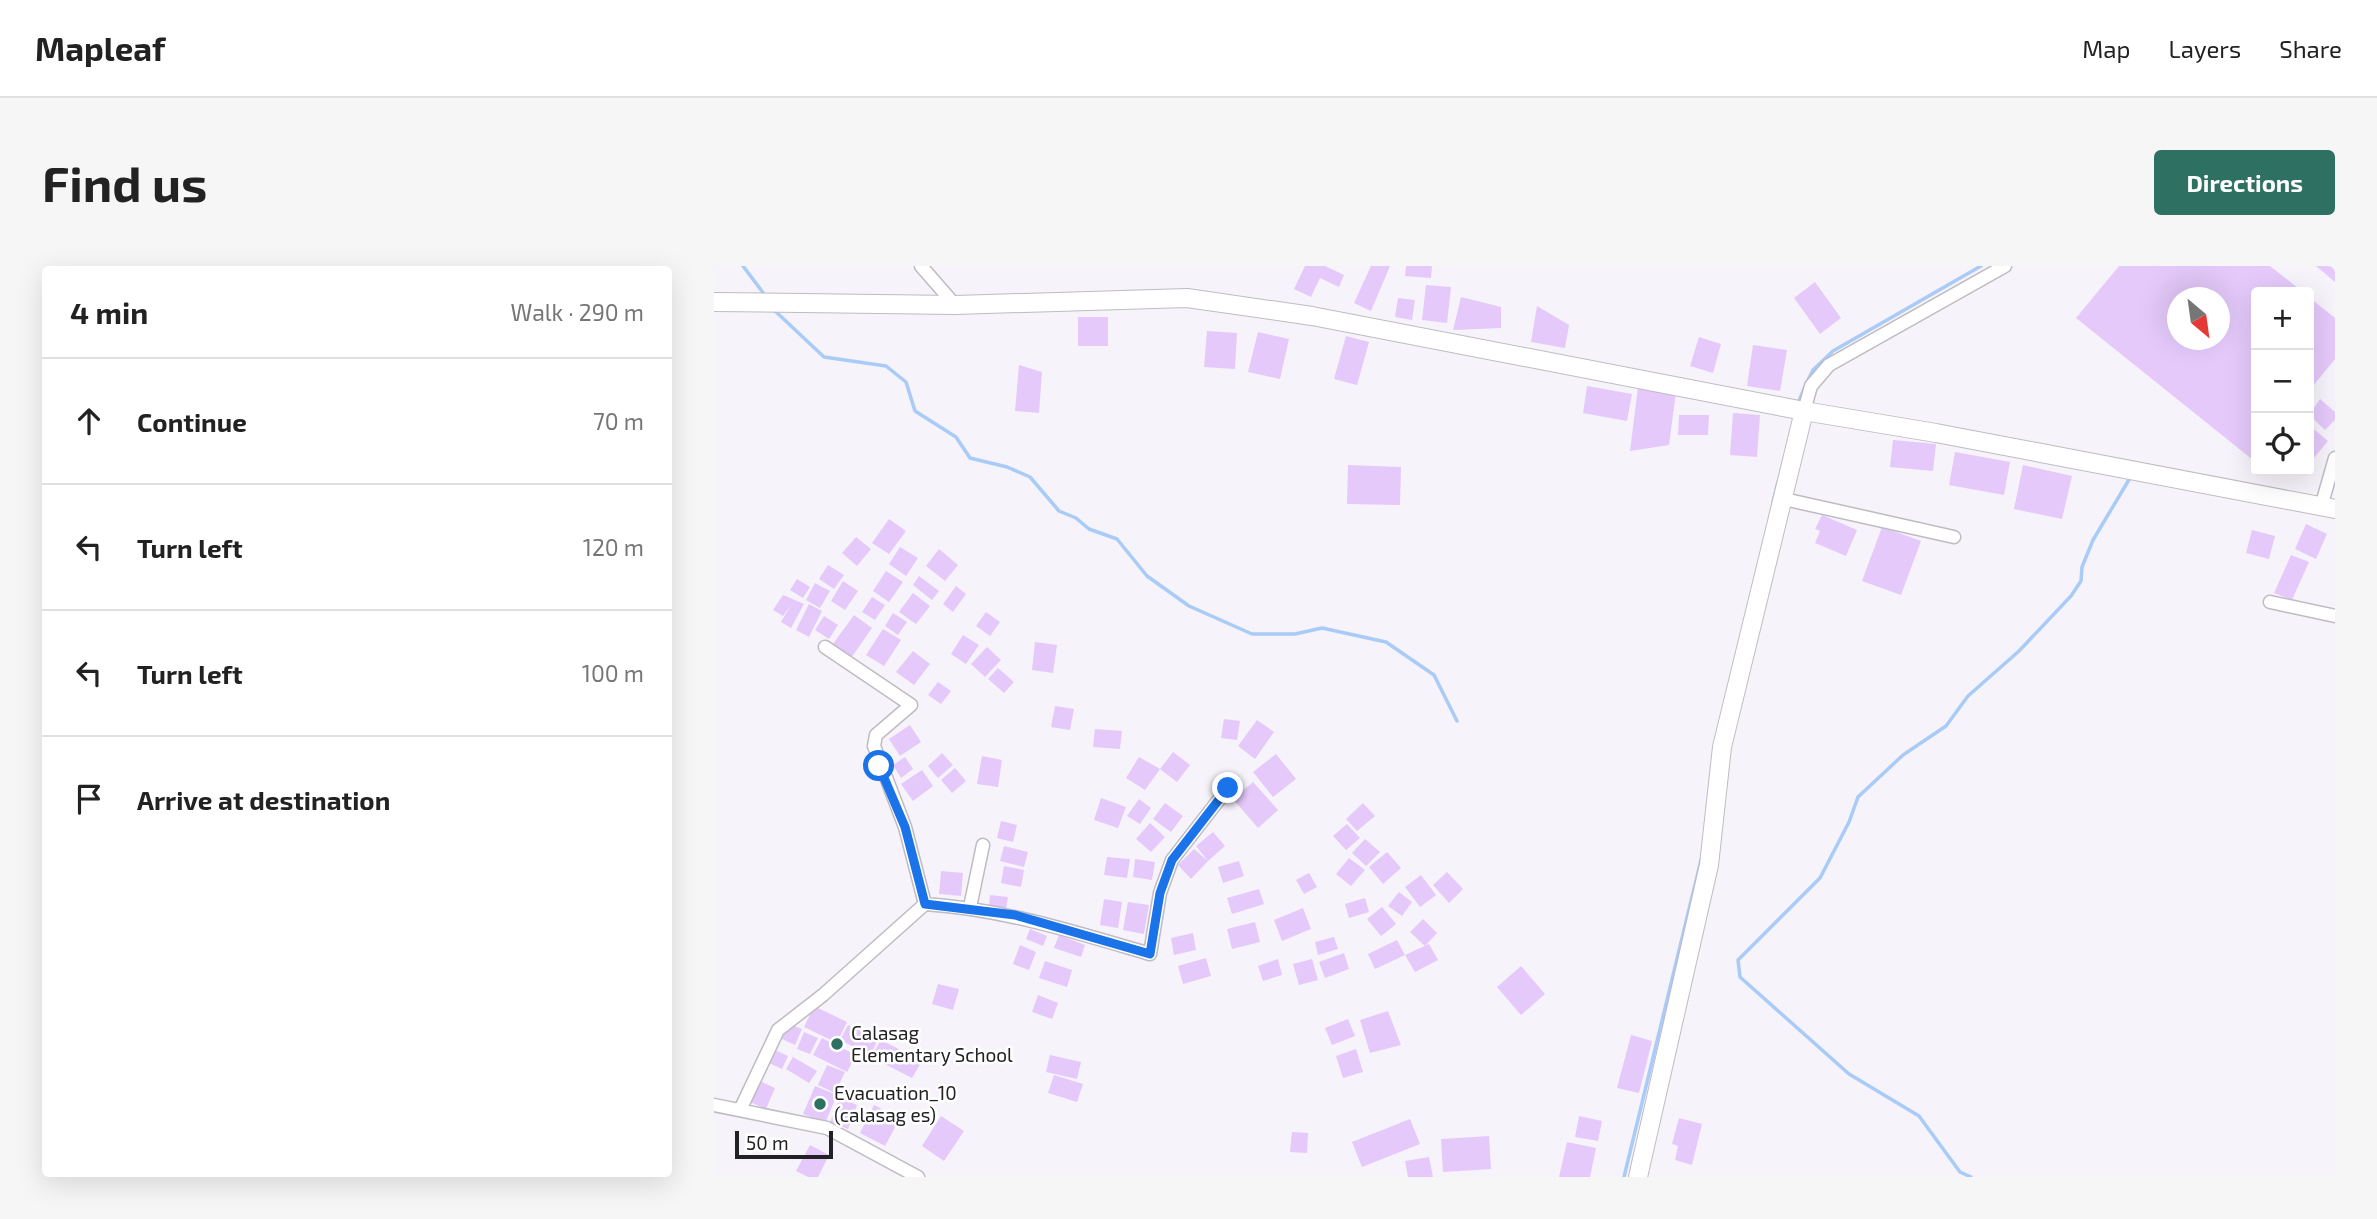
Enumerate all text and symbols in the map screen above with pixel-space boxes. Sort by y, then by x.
text: Mapleaf [35,28,165,68]
text: Map [2082,34,2130,63]
text: Layers [2168,34,2241,63]
text: Share [2279,34,2342,63]
button: Directions [2154,150,2335,215]
text: Find us [42,153,207,212]
north arrow [2167,287,2230,350]
map controls [2251,287,2314,476]
button: + [2251,287,2314,350]
text: 4 min [70,294,148,330]
text: Walk · 290 m [511,298,644,326]
button: − [2251,350,2314,413]
icon: ahead [70,402,108,440]
text: Continue [137,406,247,437]
text: 70 m [593,407,644,435]
button: locate [2251,413,2314,476]
icon: left [70,528,108,566]
text: Turn left [137,532,243,563]
text: 120 m [583,533,644,561]
icon: left [70,654,108,692]
text: Turn left [137,658,243,689]
text: 100 m [582,659,644,687]
route start [863,750,894,781]
route end [1212,772,1243,803]
icon: arrive [70,780,108,818]
text: Arrive at destination [137,784,390,815]
place label: Calasag Elementary School [851,1021,1013,1066]
marker: Calasag Elementary School [829,1036,845,1052]
place label: Evacuation_10 (calasag es) [834,1081,957,1126]
marker: Evacuation_10 (calasag es) [812,1096,828,1112]
scale bar [735,1128,833,1160]
text: 50 m [746,1131,789,1154]

